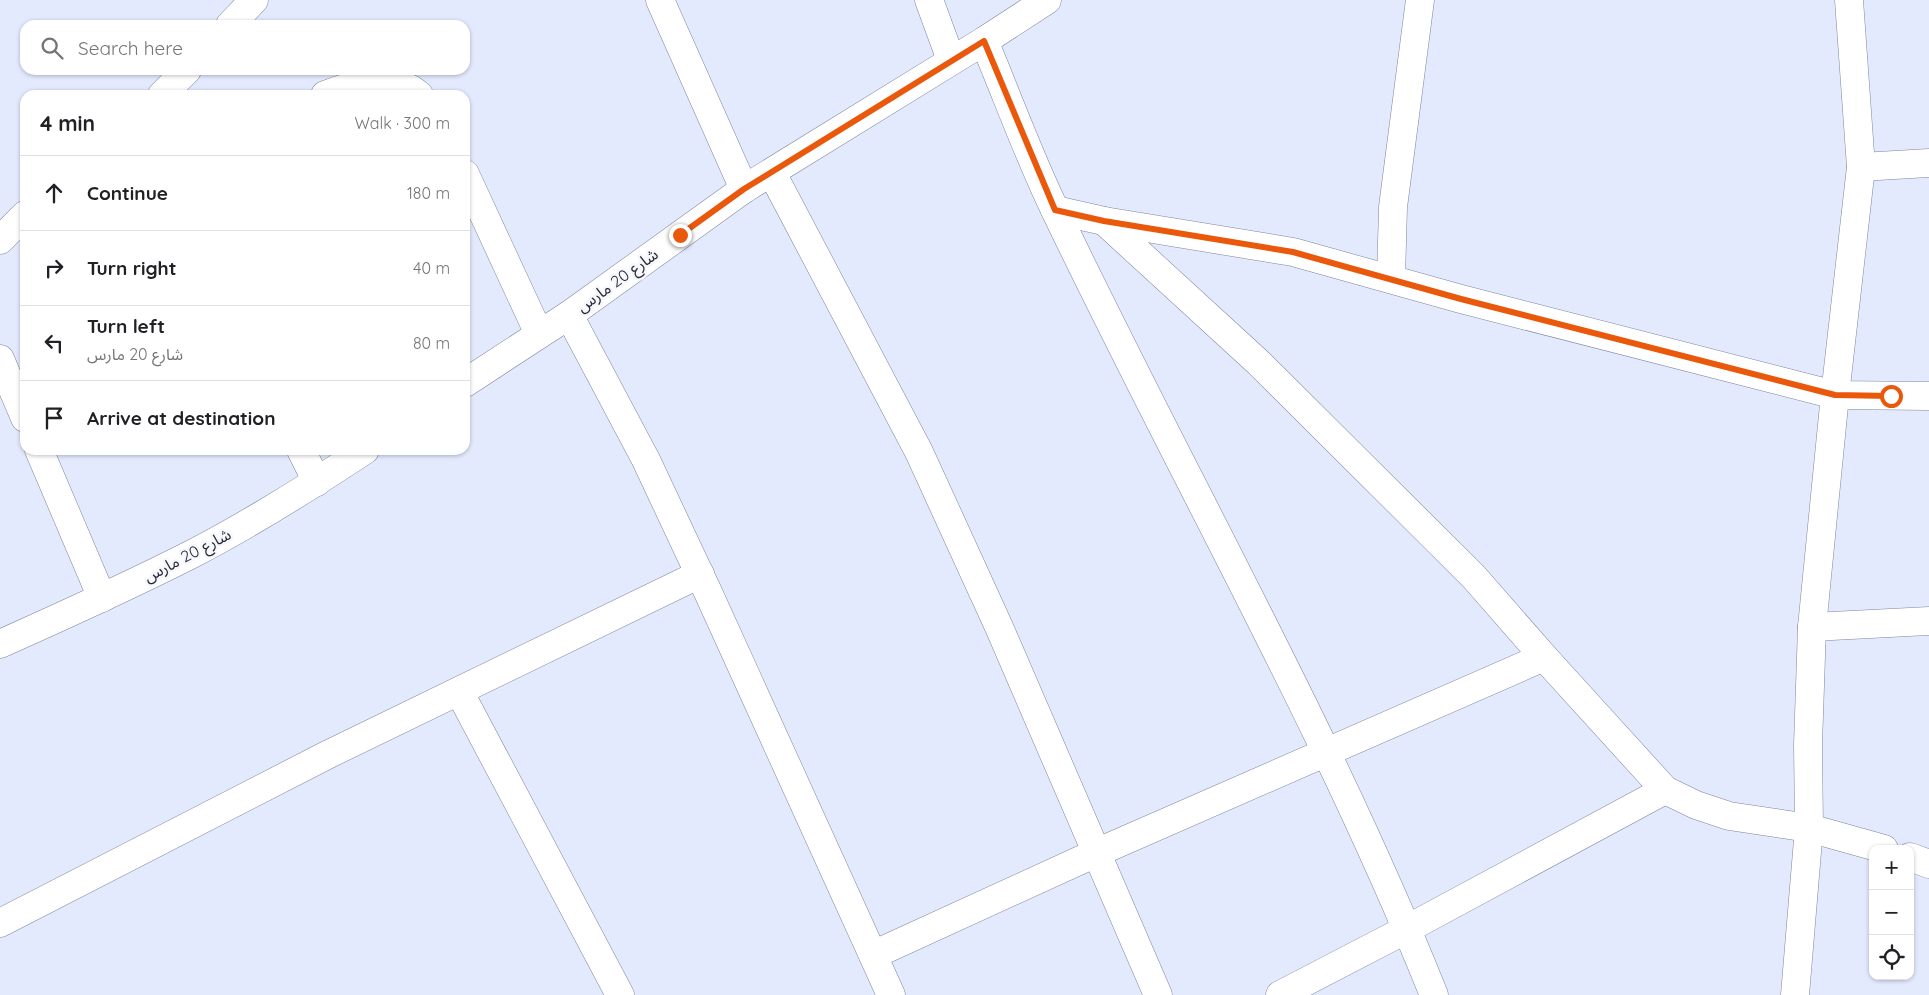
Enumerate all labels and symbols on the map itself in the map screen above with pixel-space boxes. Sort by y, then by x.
route end [669,224,692,247]
street label: شارع 20 مارس [572,244,664,319]
route start [1880,385,1903,408]
street label: شارع 20 مارس [140,524,236,589]

